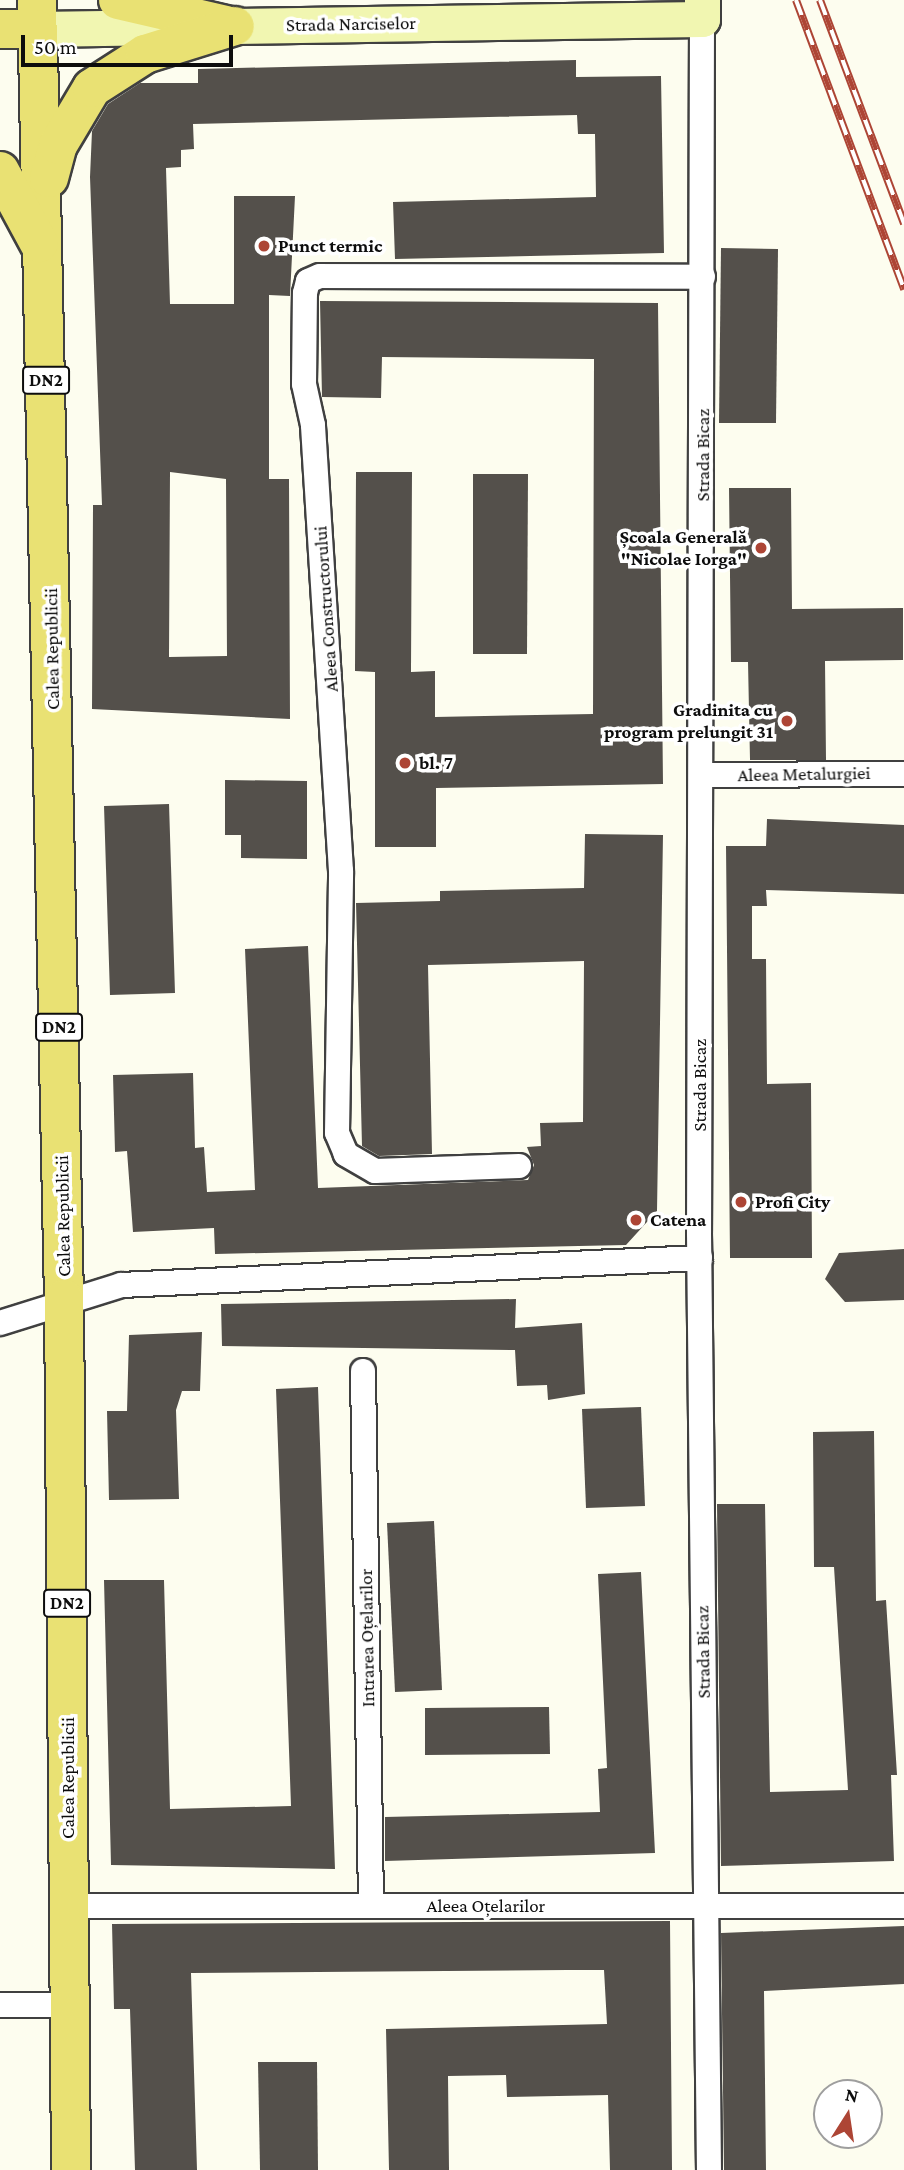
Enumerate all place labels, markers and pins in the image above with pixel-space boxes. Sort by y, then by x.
place label: Punct termic [278,235,382,257]
marker: Punct termic [256,238,272,254]
place label: Școala Generală "Nicolae Iorga" [619,526,747,570]
marker: Școala Generală "Nicolae Iorga" [753,540,769,556]
place label: Gradinita cu program prelungit 31 [604,699,773,743]
marker: Gradinita cu program prelungit 31 [779,713,795,729]
place label: bl. 7 [419,752,453,774]
marker: bl. 7 [397,755,413,771]
place label: Profi City [755,1191,830,1213]
marker: Profi City [733,1194,749,1210]
place label: Catena [650,1209,706,1231]
marker: Catena [628,1212,644,1228]

